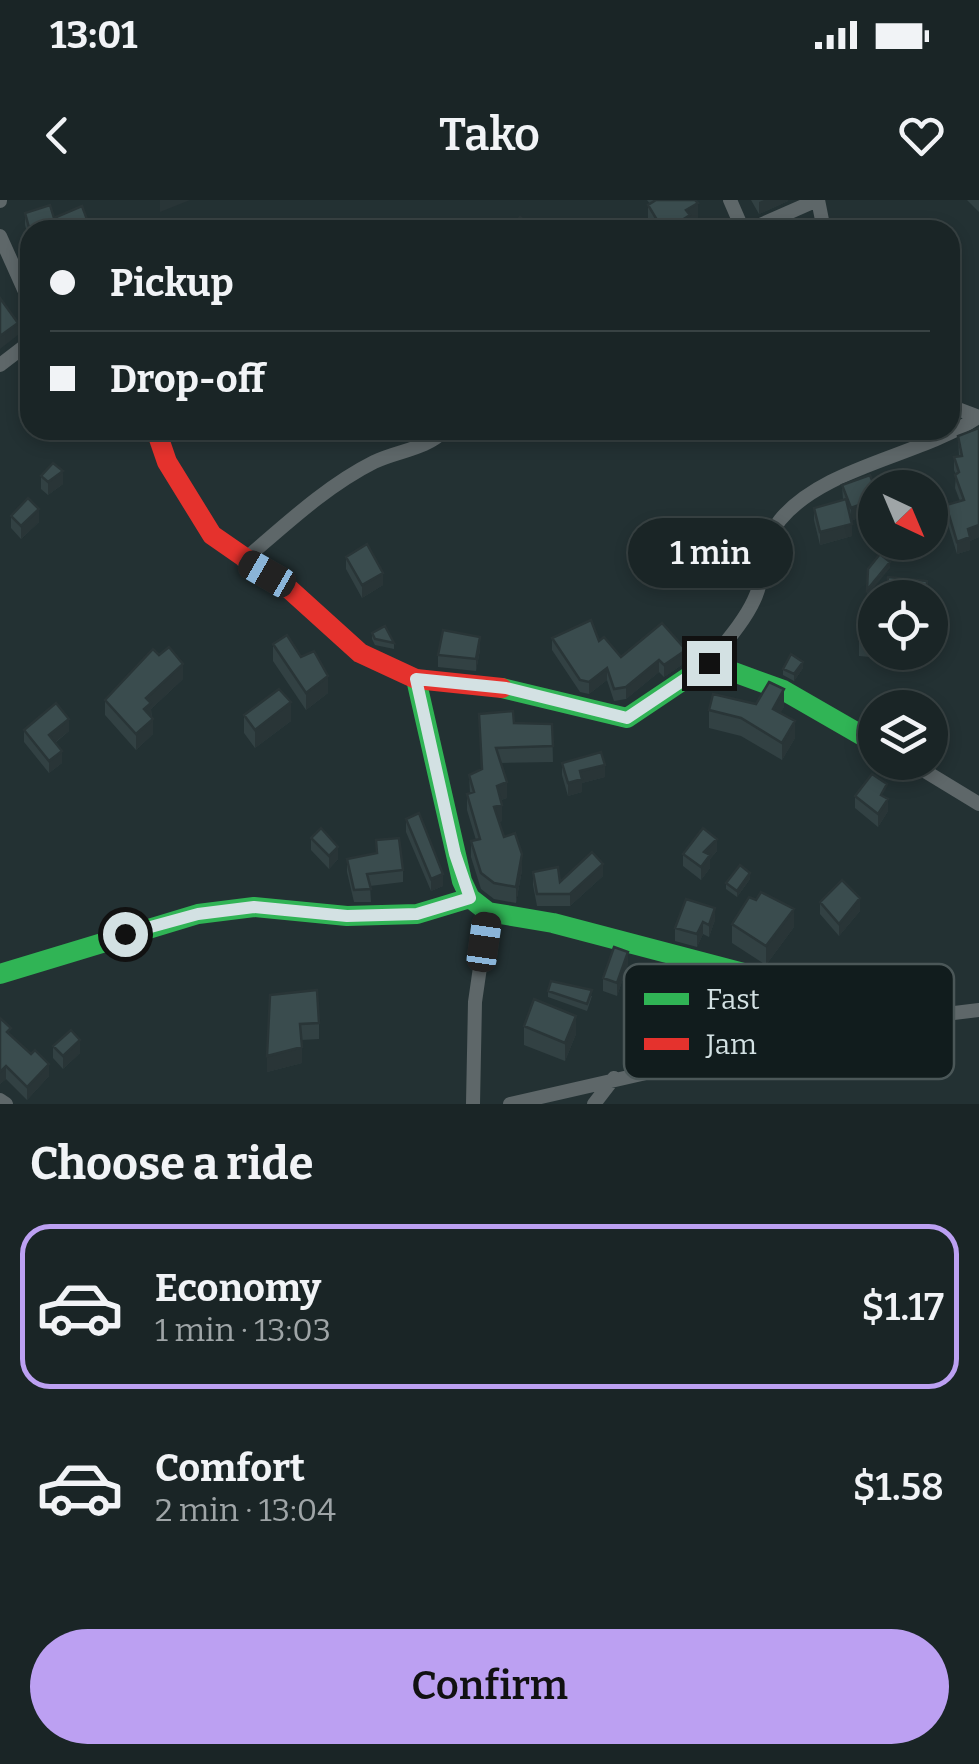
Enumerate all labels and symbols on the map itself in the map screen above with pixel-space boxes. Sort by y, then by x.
north arrow [858,470,948,560]
callout: 1 min [626,518,792,588]
car [234,546,300,602]
route end [687,641,732,686]
car [465,910,503,974]
route start [103,912,148,957]
legend [624,964,954,1079]
text: Fast [706,983,760,1016]
text: Jam [705,1028,757,1061]

